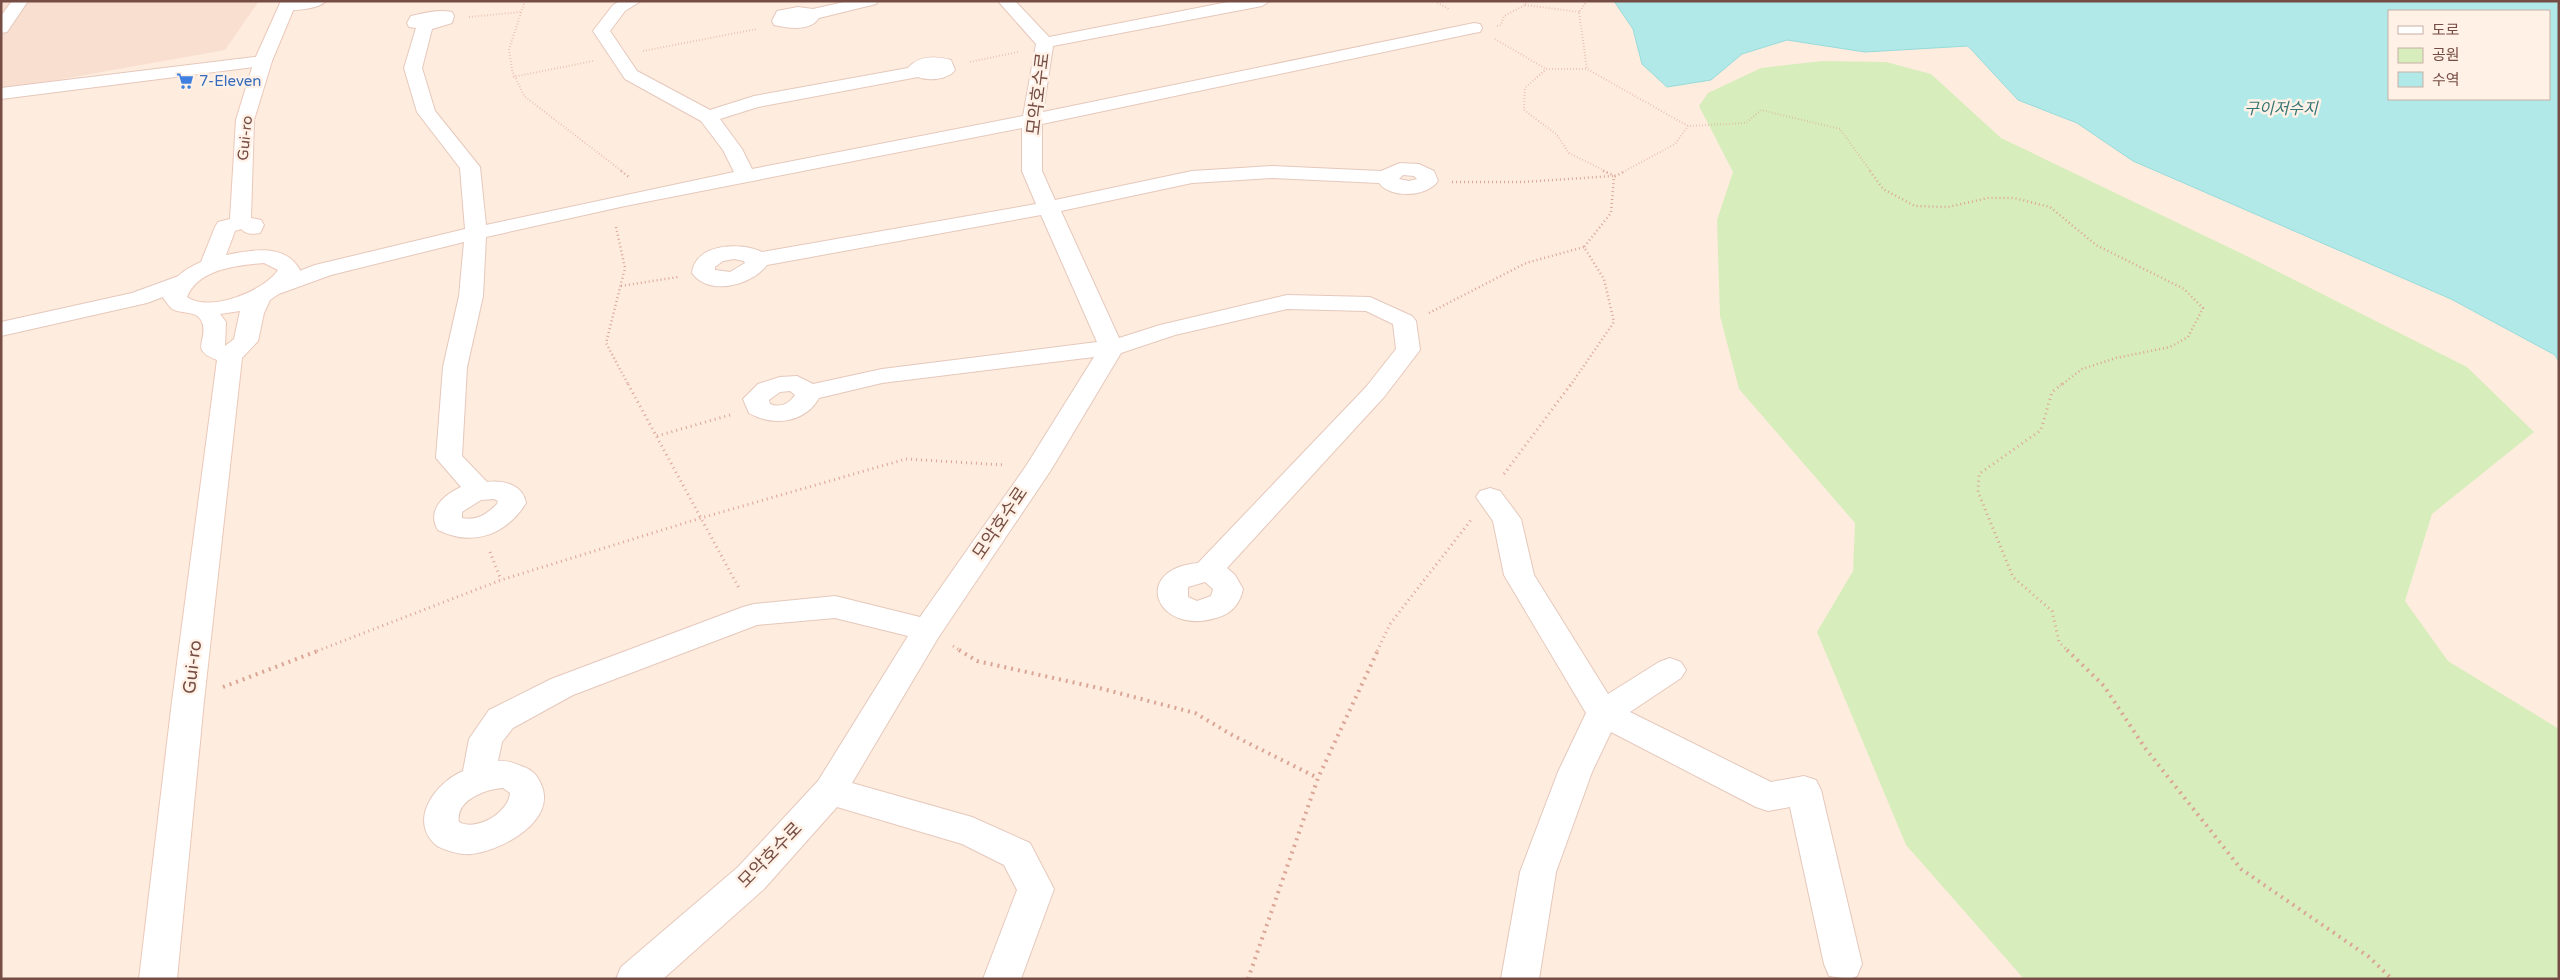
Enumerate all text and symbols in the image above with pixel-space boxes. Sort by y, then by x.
legend [2388,10,2550,100]
text: 도로 [2432,21,2460,39]
text: 공원 [2432,46,2460,64]
street label: 모악호수로 [1022,52,1054,136]
supermarket icon: 7-Eleven [175,71,195,91]
text: 수역 [2432,71,2460,89]
place label: 7-Eleven [199,72,261,90]
water label: 구이저수지 [2244,99,2319,119]
street label: Gui-ro [234,115,256,161]
street label: 모악호수로 [968,483,1032,563]
street label: Gui-ro [178,639,206,695]
street label: 모악호수로 [733,818,807,892]

